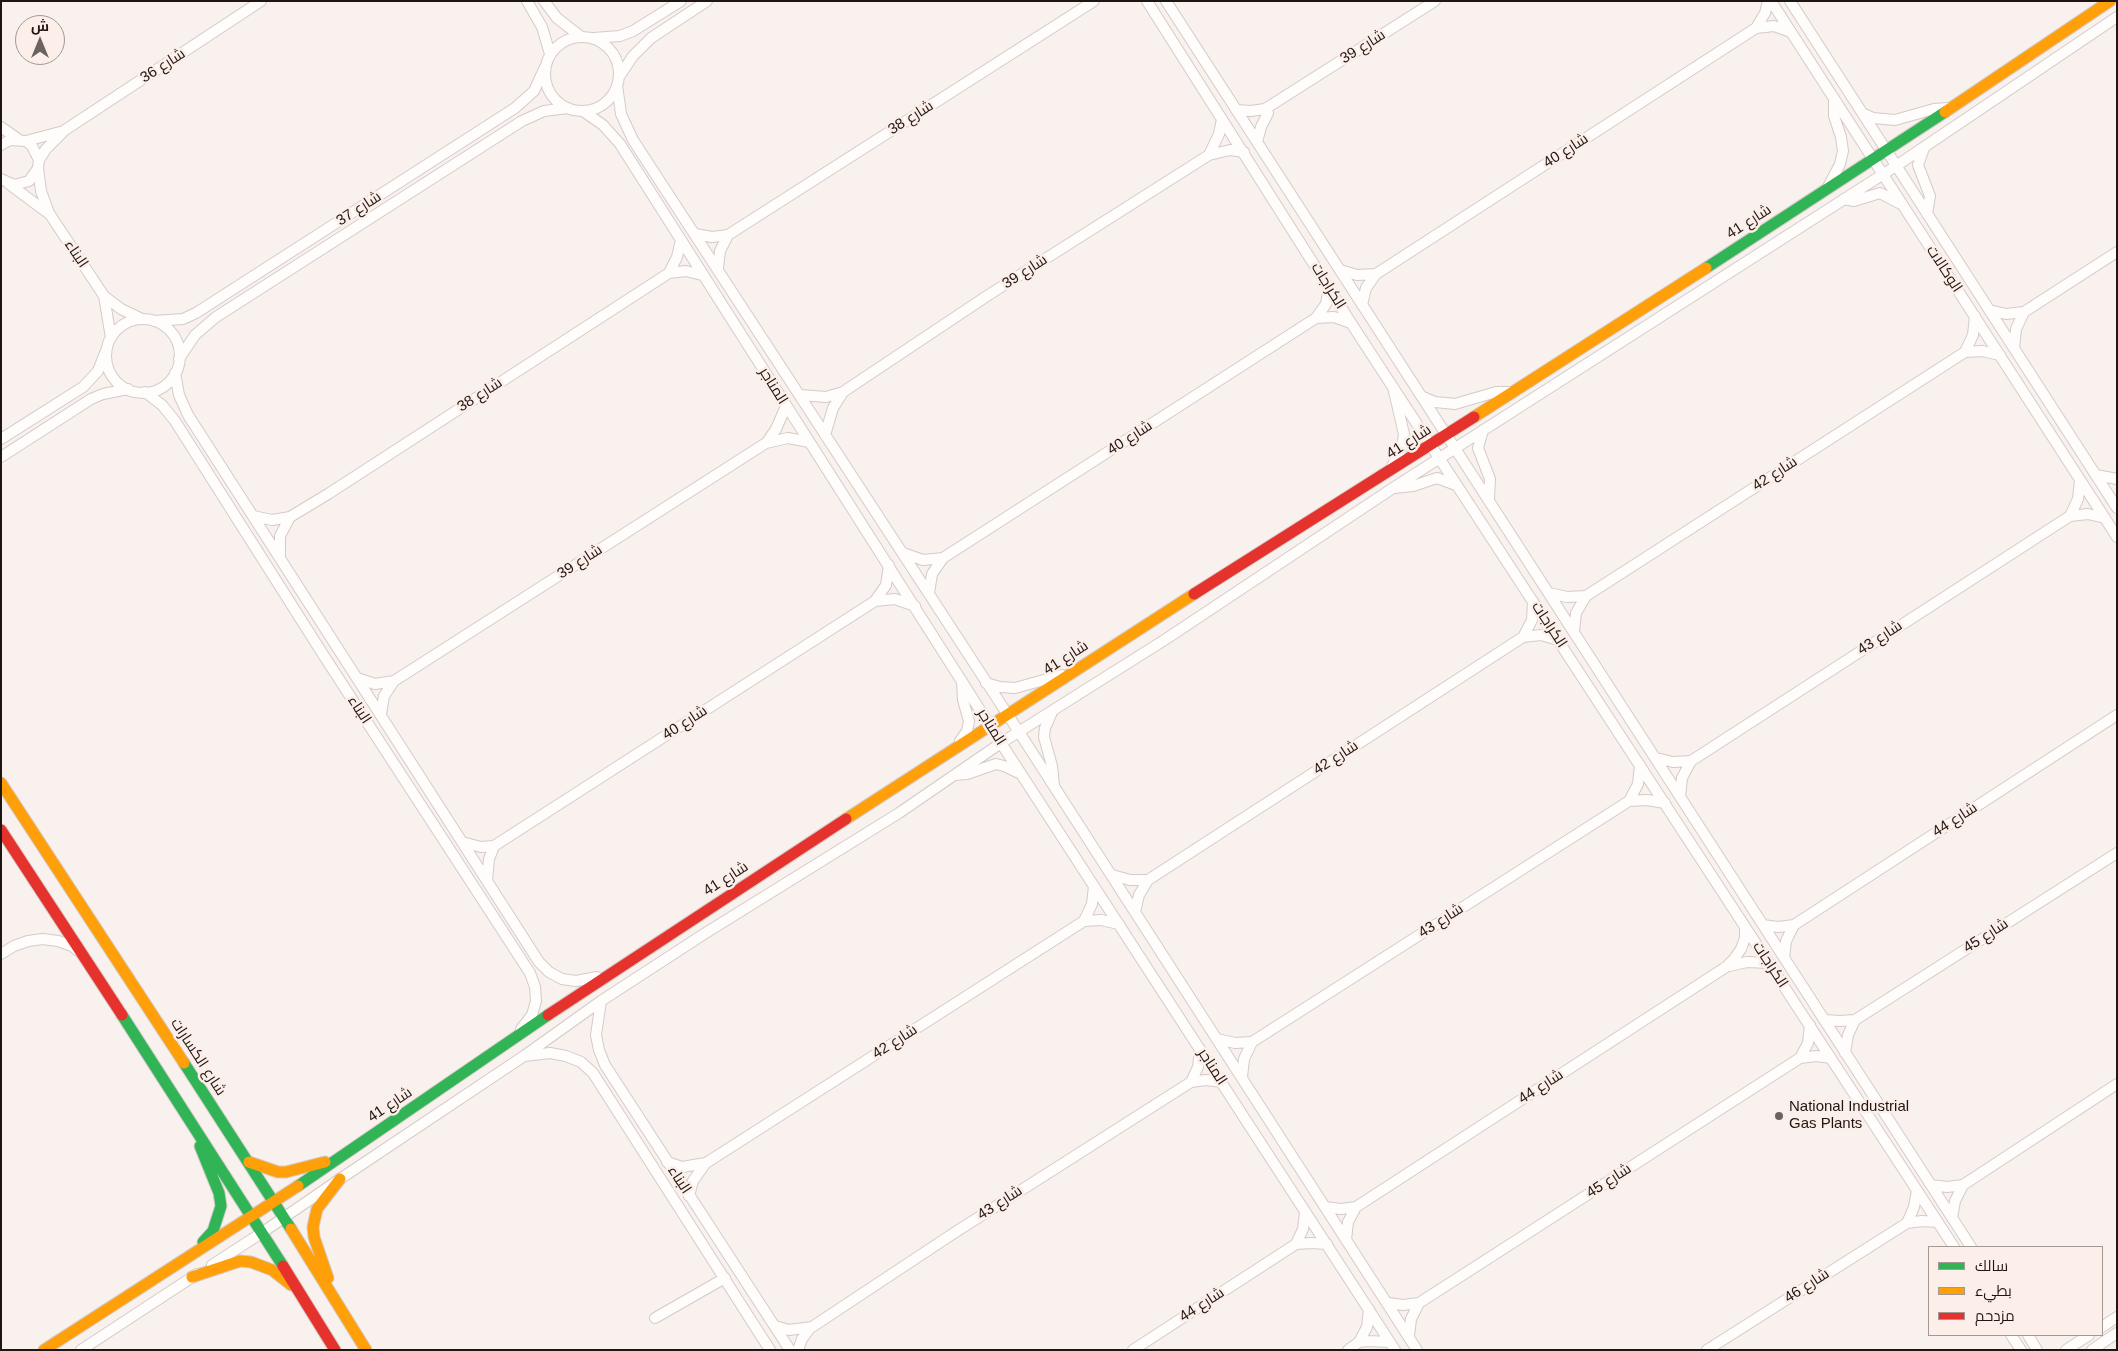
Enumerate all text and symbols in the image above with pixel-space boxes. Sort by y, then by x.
north arrow [15,15,65,65]
text: ش [31,18,49,34]
street label: شارع 39 [1337,26,1389,68]
street label: شارع 36 [137,45,189,87]
street label: شارع 38 [885,97,937,139]
street label: شارع 40 [1540,130,1592,172]
street label: شارع 37 [333,188,385,230]
street label: شارع 41 [1723,201,1775,243]
street label: البناء [60,237,92,271]
street label: الوكالات [1922,242,1966,296]
street label: شارع 39 [999,251,1051,293]
street label: الكراجات [1307,260,1349,312]
street label: المناجر [755,364,791,408]
street label: شارع 38 [454,374,506,416]
street label: شارع 40 [1104,417,1156,459]
street label: شارع 41 [1383,421,1435,463]
street label: شارع 42 [1749,453,1801,495]
street label: شارع 39 [554,541,606,583]
street label: الكراجات [1528,599,1570,651]
street label: شارع 43 [1854,617,1906,659]
street label: شارع 41 [1040,637,1092,679]
street label: البناء [343,693,375,727]
street label: شارع 40 [659,702,711,744]
street label: المناجر [973,705,1009,749]
street label: شارع 42 [1310,737,1362,779]
street label: شارع 44 [1929,799,1981,841]
street label: شارع 41 [700,858,752,900]
street label: شارع 43 [1415,900,1467,942]
street label: شارع 45 [1960,915,2012,957]
street label: الكراجات [1749,939,1791,991]
street label: شارع الكسارات [166,1015,230,1099]
street label: شارع 42 [869,1021,921,1063]
street label: المناجر [1194,1045,1230,1089]
street label: شارع 44 [1515,1066,1567,1108]
street label: شارع 41 [364,1084,416,1126]
place label: National Industrial Gas Plants [1789,1098,1909,1133]
marker: National Industrial Gas Plants [1773,1110,1785,1122]
street label: شارع 45 [1583,1160,1635,1202]
street label: البناء [663,1163,695,1197]
street label: شارع 43 [974,1182,1026,1224]
legend [1928,1246,2103,1336]
text: سالك [1975,1257,2008,1274]
street label: شارع 46 [1781,1265,1833,1307]
text: بطيء [1975,1282,2012,1299]
street label: شارع 44 [1176,1284,1228,1326]
text: مزدحم [1975,1307,2015,1324]

